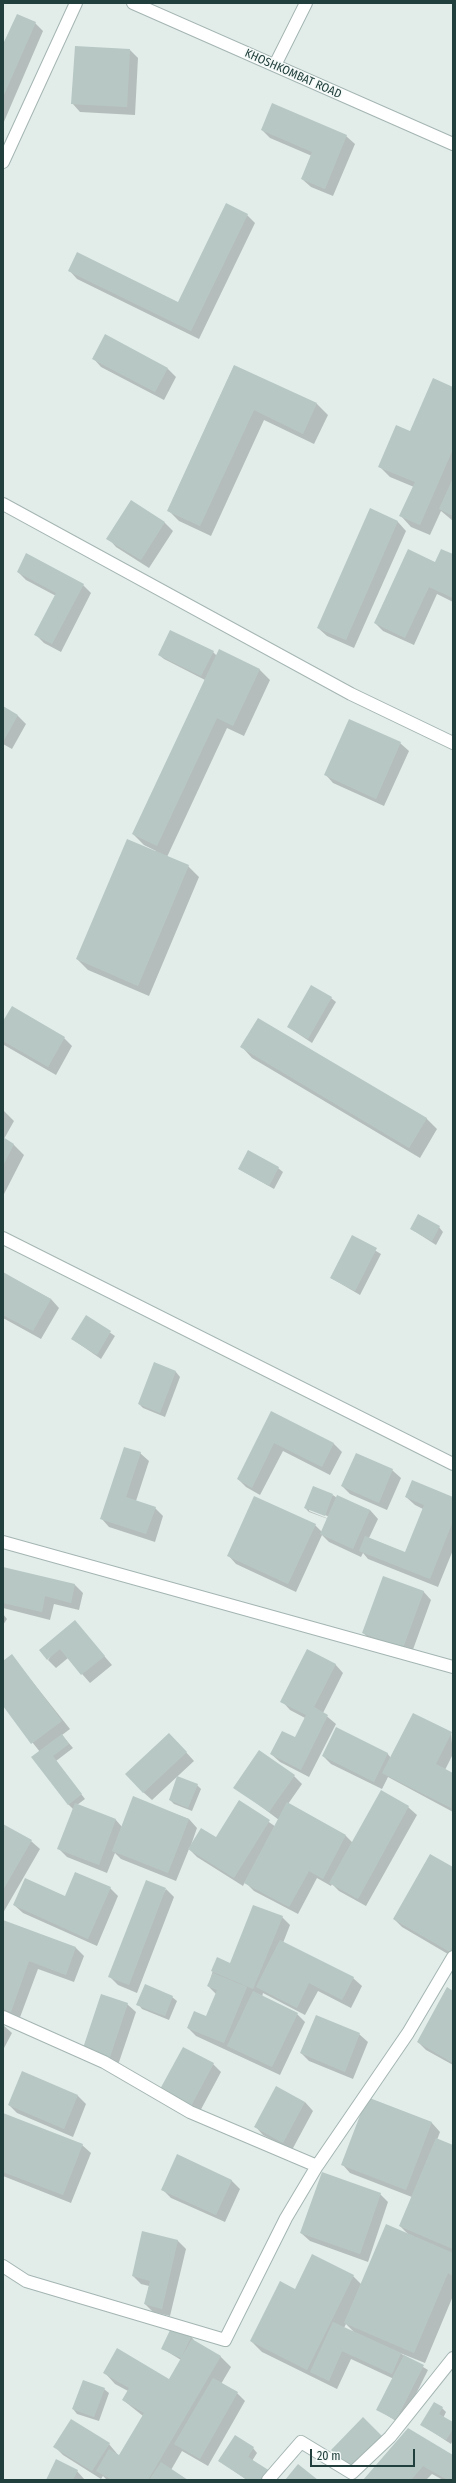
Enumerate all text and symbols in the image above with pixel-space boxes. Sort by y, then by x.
street label: KHOSHKOMBAT ROAD [242,46,344,102]
scale bar [312,2441,417,2467]
text: 20 m [317,2449,341,2463]

